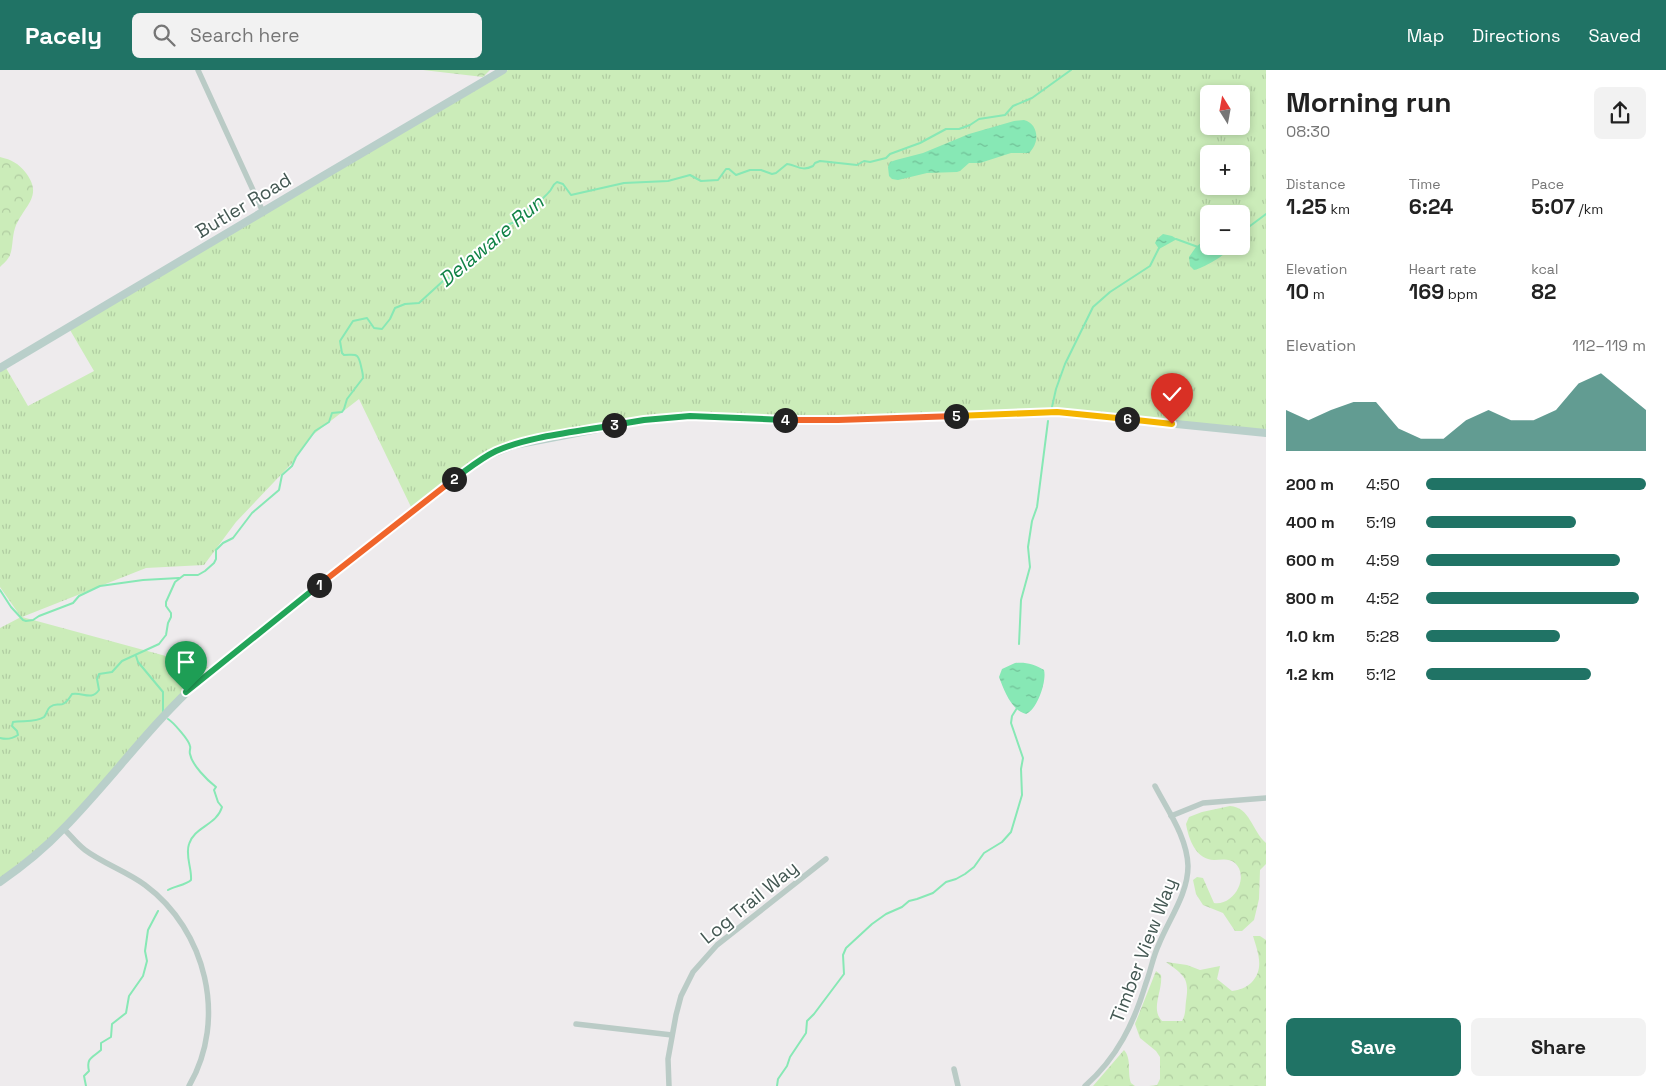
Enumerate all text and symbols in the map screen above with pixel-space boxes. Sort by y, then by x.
search box [132,13,482,58]
text: Pacely [25,20,102,51]
icon: search [150,21,178,49]
text: Search here [190,23,299,48]
text: Map [1407,24,1444,47]
text: Directions [1472,24,1561,47]
text: Saved [1589,24,1641,47]
text: Morning run [1286,84,1451,120]
north arrow [1200,85,1250,135]
map controls [1200,85,1250,255]
button: share [1594,87,1646,139]
text: 08:30 [1286,121,1330,142]
button: + [1200,145,1250,195]
street label: Butler Road [191,167,296,244]
text: Distance [1286,175,1346,193]
text: Time [1409,175,1441,193]
text: Pace [1531,175,1564,193]
water label: Delaware Run [433,189,550,293]
text: 1.25 [1286,193,1327,220]
text: 6:24 [1409,193,1453,220]
text: 5:07 [1531,193,1575,220]
text: km [1327,200,1350,218]
text: /km [1575,200,1603,218]
button: − [1200,205,1250,255]
text: Elevation [1286,260,1347,278]
text: Heart rate [1409,260,1477,278]
text: kcal [1531,260,1558,278]
text: 10 [1286,278,1309,305]
text: 169 [1409,278,1444,305]
text: 82 [1531,278,1556,305]
text: m [1309,285,1325,303]
text: bpm [1444,285,1478,303]
text: Elevation [1286,335,1356,356]
text: 112–119 m [1572,335,1646,356]
pin [1151,373,1193,424]
icon: check [1158,380,1186,408]
pin: 5 [944,404,968,428]
pin: 6 [1114,406,1140,432]
text: 5 [952,407,961,425]
pin: 4 [772,408,798,432]
text: 6 [1123,410,1132,428]
text: 4 [781,411,790,429]
pin: 3 [602,412,626,438]
text: 3 [610,416,619,434]
pin: 2 [442,466,466,492]
text: 2 [450,470,459,488]
text: 200 m [1286,474,1334,495]
text: 4:50 [1366,474,1400,495]
text: 400 m [1286,512,1335,533]
text: 5:19 [1366,512,1396,533]
text: 600 m [1286,550,1334,571]
text: 4:59 [1366,550,1399,571]
pin: 1 [306,572,332,598]
text: 1 [316,576,323,594]
text: 800 m [1286,588,1334,609]
text: 4:52 [1366,588,1399,609]
text: 1.0 km [1286,626,1335,647]
text: 5:28 [1366,626,1399,647]
pin [165,641,207,692]
icon: arrive [172,648,200,676]
text: 1.2 km [1286,664,1334,685]
text: 5:12 [1366,664,1396,685]
street label: Log Trail Way [695,855,803,950]
street label: Timber View Way [1104,874,1183,1026]
button: Save [1286,1018,1461,1076]
button: Share [1471,1018,1646,1076]

